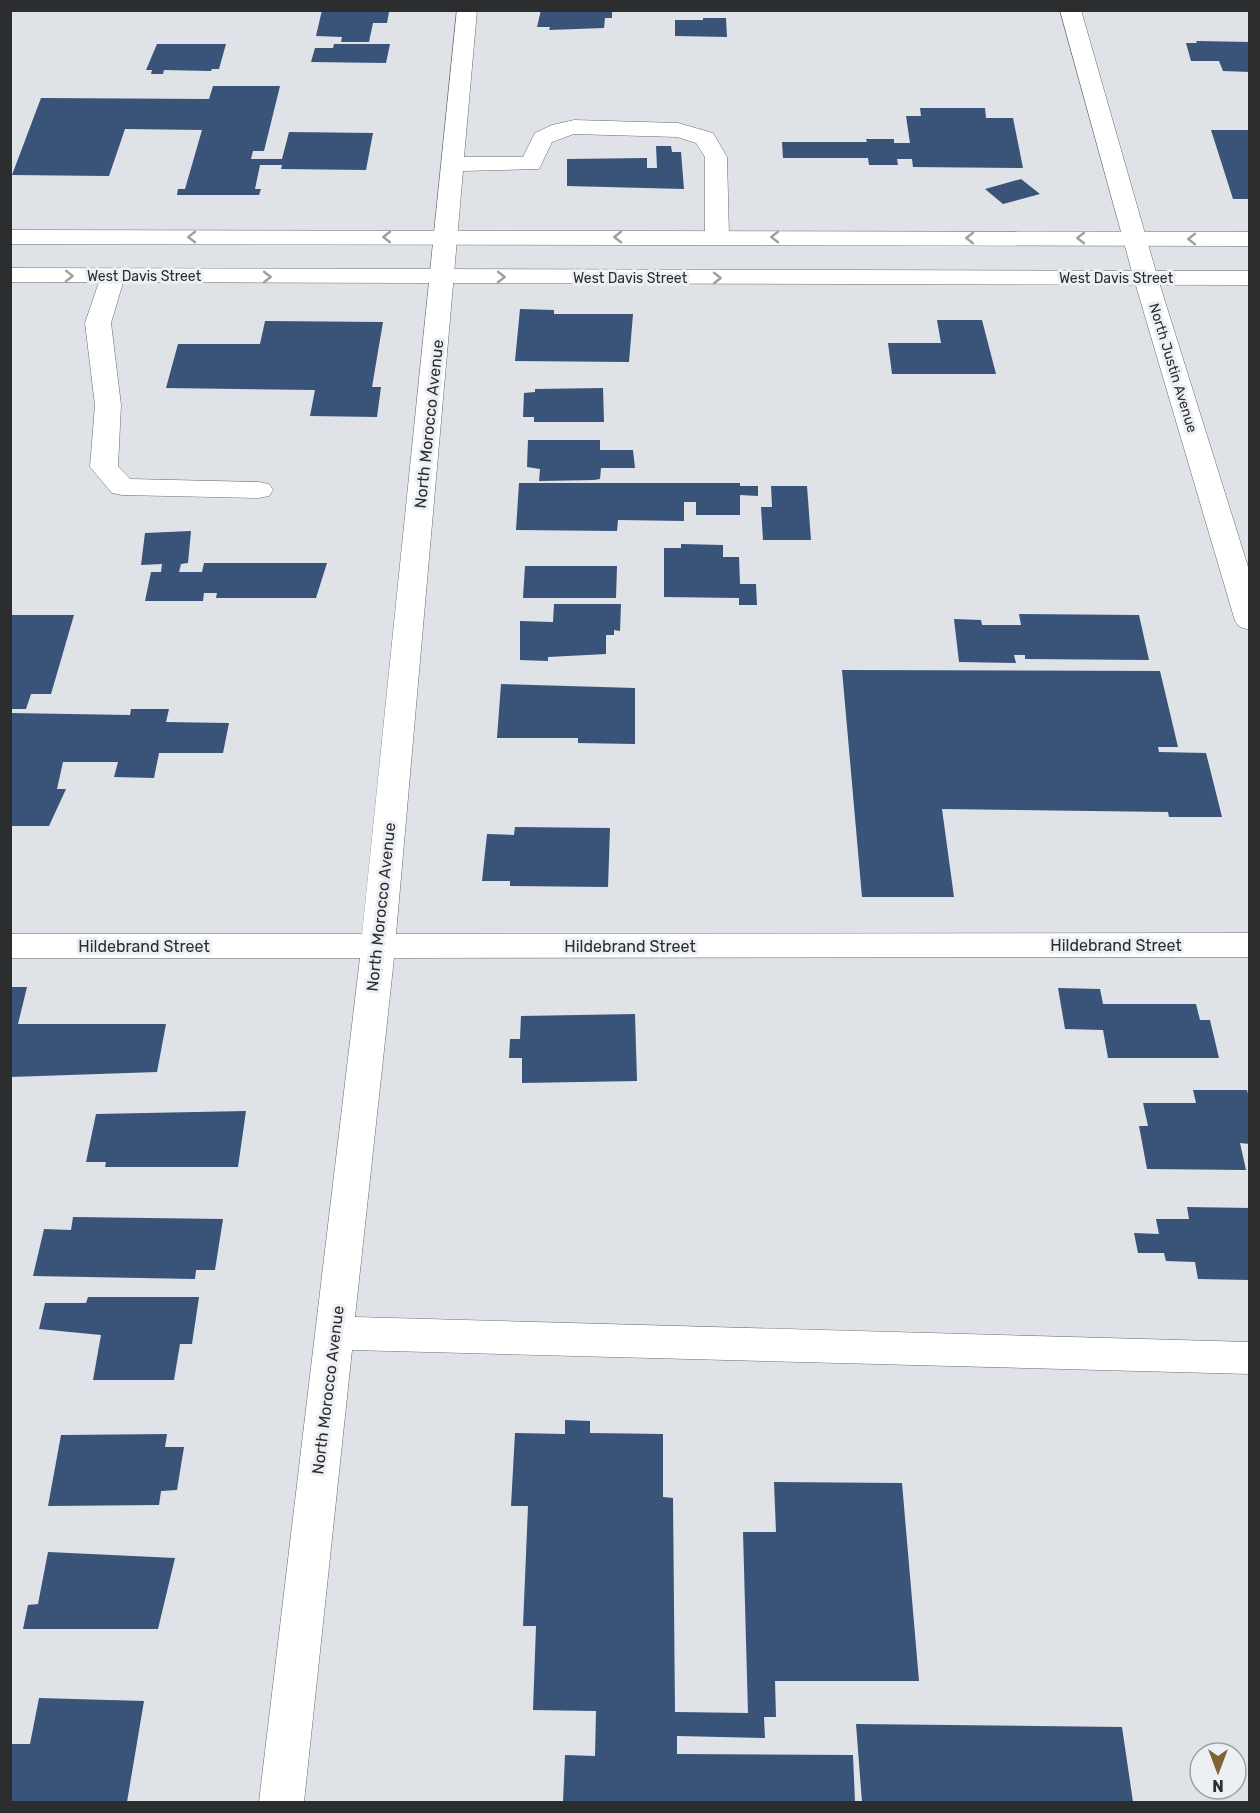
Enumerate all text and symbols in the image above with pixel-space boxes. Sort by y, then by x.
one-way arrow [188,231,197,243]
one-way arrow [383,231,392,243]
one-way arrow [614,231,623,243]
one-way arrow [770,231,779,243]
one-way arrow [965,232,974,244]
one-way arrow [1077,232,1086,244]
one-way arrow [1188,233,1197,245]
street label: West Davis Street [87,268,202,285]
one-way arrow [64,270,73,282]
street label: West Davis Street [573,270,688,287]
street label: West Davis Street [1059,270,1174,287]
one-way arrow [262,271,271,283]
one-way arrow [496,271,505,283]
one-way arrow [712,272,721,284]
street label: North Justin Avenue [1145,301,1201,435]
street label: North Morocco Avenue [411,339,447,509]
street label: North Morocco Avenue [363,822,399,992]
street label: Hildebrand Street [1050,936,1182,955]
street label: Hildebrand Street [78,937,210,956]
street label: Hildebrand Street [564,937,696,956]
street label: North Morocco Avenue [308,1305,348,1475]
north arrow [1188,1741,1248,1801]
text: N [1212,1776,1224,1795]

